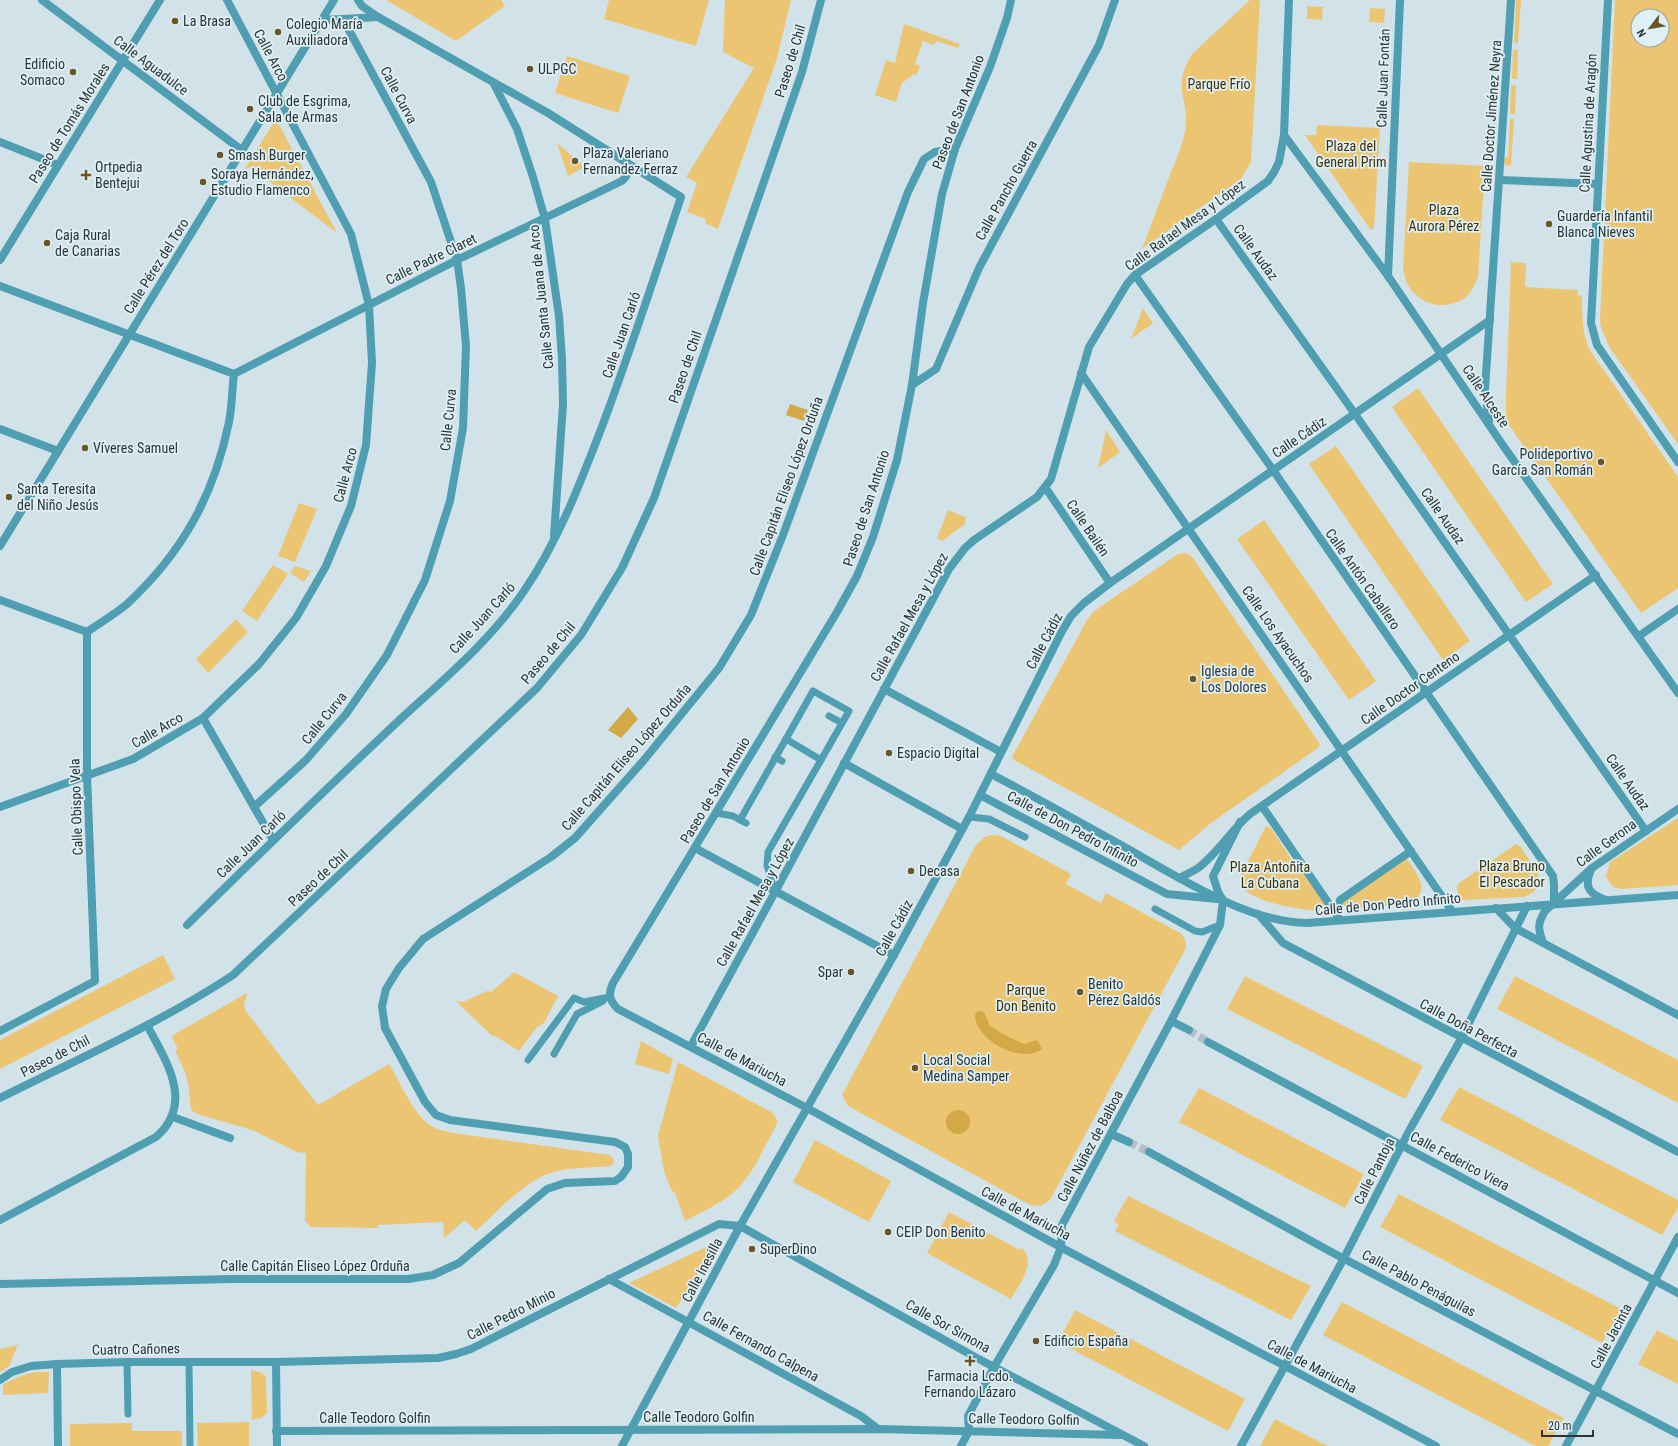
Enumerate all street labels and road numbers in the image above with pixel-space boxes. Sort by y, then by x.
street label: Paseo de Chil [771,23,809,99]
street label: Calle Arco [251,26,291,84]
street label: Calle Juan Fontán [1373,28,1393,128]
street label: Calle Aguadulce [111,32,192,99]
street label: Calle Doctor Jiménez Neyra [1478,39,1504,193]
street label: Paseo de San Antonio [929,53,987,171]
street label: Calle Agustina de Aragón [1576,53,1600,193]
street label: Paseo de Tomás Morales [25,60,113,186]
street label: Calle Curva [377,64,421,126]
street label: Calle Pancho Guerra [972,137,1040,243]
street label: Calle Rafael Mesa y López [1122,176,1248,274]
street label: Calle Pérez del Toro [120,215,192,317]
street label: Calle Audaz [1230,221,1282,283]
street label: Calle Santa Juana de Arco [525,224,557,370]
street label: Calle Padre Claret [383,230,479,288]
street label: Calle Juan Carló [599,290,643,380]
street label: Paseo de Chil [665,329,705,405]
street label: Calle Alceste [1459,362,1513,431]
street label: Calle Curva [437,388,459,452]
street label: Calle Capitán Eliseo López Orduña [746,394,826,578]
street label: Calle Cádiz [1269,413,1329,461]
street label: Calle Arco [330,446,360,504]
street label: Paseo de San Antonio [840,448,892,568]
street label: Calle Audaz [1418,485,1468,547]
street label: Calle Bailén [1063,497,1113,559]
street label: Calle Antón Caballero [1322,526,1404,632]
street label: Calle Rafael Mesa y López [867,550,951,684]
street label: Calle Juan Carló [446,579,518,657]
street label: Calle Los Ayacuchos [1239,583,1317,685]
street label: Calle Cádiz [1022,610,1066,672]
street label: Paseo de Chil [518,619,578,687]
street label: Calle Doctor Centeno [1358,648,1462,728]
street label: Calle Capitán Eliseo López Orduña [558,680,694,834]
street label: Calle Curva [298,689,350,747]
street label: Calle Arco [129,709,185,751]
street label: Paseo de San Antonio [677,734,753,846]
street label: Calle Audaz [1603,751,1653,813]
street label: Calle Obispo Vela [66,758,86,856]
street label: Calle de Don Pedro Infinito [1005,788,1141,870]
street label: Calle Juan Carló [213,807,289,881]
street label: Calle Gerona [1573,816,1639,870]
street label: Calle Rafael Mesa y López [713,835,797,969]
street label: Paseo de Chil [285,846,351,910]
street label: Calle de Don Pedro Infinito [1314,890,1462,918]
street label: Calle Cádiz [872,897,916,959]
street label: Calle Doña Perfecta [1417,995,1521,1061]
street label: Calle de Mariucha [695,1029,789,1089]
street label: Paseo de Chil [18,1032,92,1080]
street label: Calle Núñez de Balboa [1054,1088,1126,1204]
street label: Calle Federico Viera [1408,1128,1512,1194]
street label: Calle Pantoja [1350,1135,1398,1207]
street label: Calle de Mariucha [979,1183,1073,1243]
street label: Calle Inesilla [678,1235,726,1305]
street label: Calle Pablo Penáguilas [1359,1246,1479,1320]
street label: Calle Capitán Eliseo López Orduña [220,1258,410,1274]
street label: Calle Pedro Minio [464,1285,558,1343]
street label: Calle Sor Simona [903,1296,993,1356]
street label: Calle Jacinta [1587,1301,1635,1371]
street label: Calle Fernando Calpena [700,1307,822,1385]
street label: Calle de Mariucha [1265,1336,1359,1396]
street label: Cuatro Cañones [92,1340,180,1358]
street label: Calle Teodoro Golfin [643,1409,755,1425]
street label: Calle Teodoro Golfin [319,1410,431,1426]
street label: Calle Teodoro Golfin [968,1410,1080,1428]

